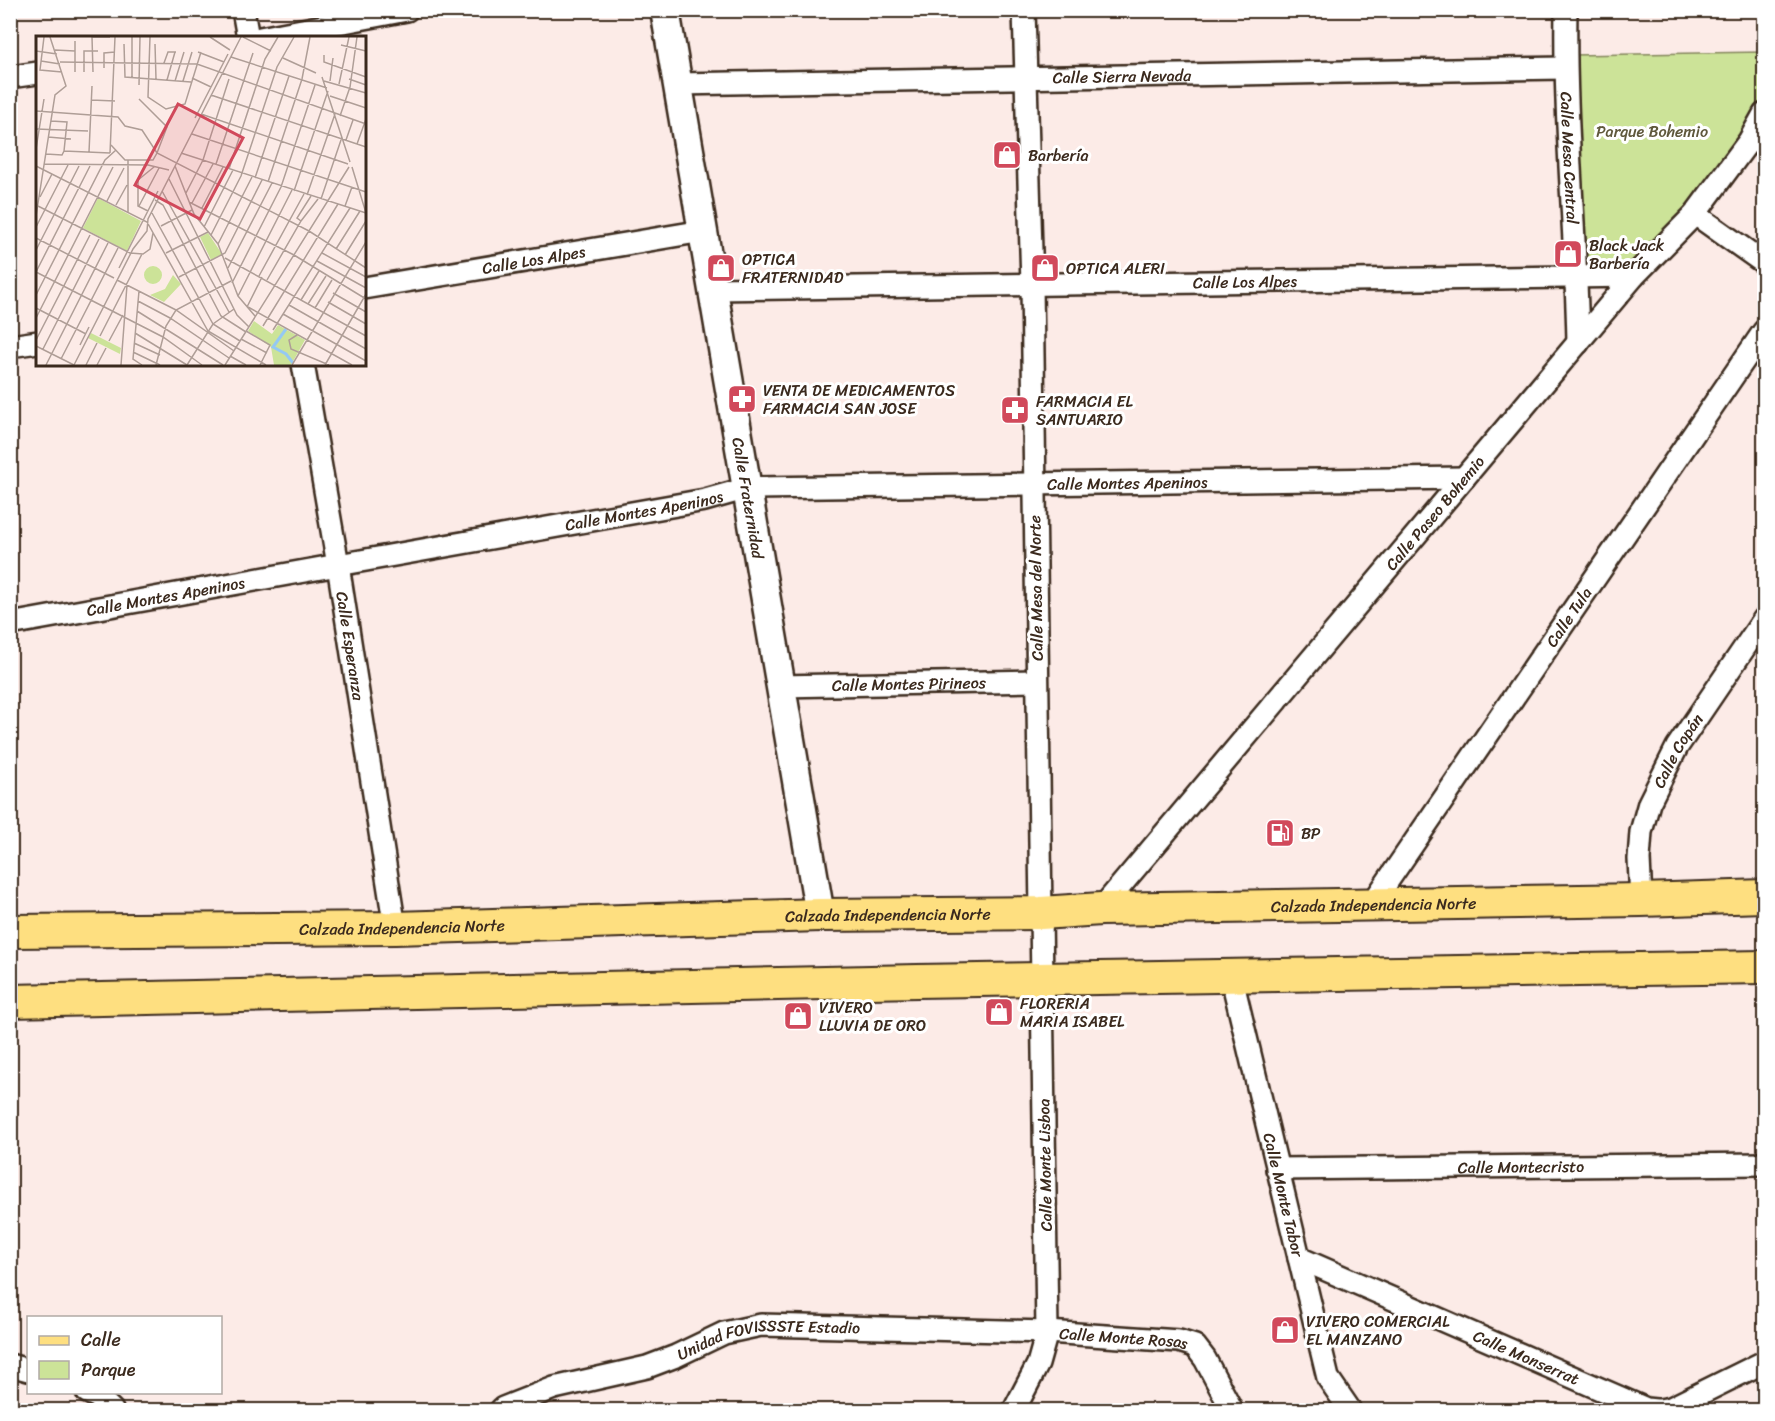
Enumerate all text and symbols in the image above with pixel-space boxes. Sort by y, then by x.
inset map [36,36,366,366]
street label: Calle Sierra Nevada [1052,60,1192,92]
street label: Calle Mesa Central [1552,91,1588,225]
park label: Parque Bohemio [1596,117,1708,146]
shop icon: Barbería [991,139,1023,171]
place label: Barbería [1028,141,1088,170]
place label: Black Jack Barbería [1589,231,1665,278]
street label: Calle Los Alpes [480,236,588,282]
shop icon: Black Jack Barbería [1552,238,1584,270]
place label: OPTICA FRATERNIDAD [742,245,844,292]
shop icon: OPTICA FRATERNIDAD [705,252,737,284]
shop icon: OPTICA ALERI [1029,252,1061,284]
place label: OPTICA ALERI [1066,254,1165,283]
street label: Calle Los Alpes [1193,266,1298,297]
place label: VENTA DE MEDICAMENTOS FARMACIA SAN JOSE [763,376,955,423]
pharmacy icon: VENTA DE MEDICAMENTOS FARMACIA SAN JOSE [726,383,758,415]
place label: FARMACIA EL SANTUARIO [1036,387,1133,434]
pharmacy icon: FARMACIA EL SANTUARIO [999,394,1031,426]
street label: Calle Fraternidad [724,435,773,562]
street label: Calle Paseo Bohemio [1377,448,1492,577]
street label: Calle Montes Apeninos [1047,467,1208,498]
street label: Calle Montes Apeninos [563,481,727,539]
street label: Calle Mesa del Norte [1020,515,1052,661]
street label: Calle Montes Apeninos [84,567,247,624]
street label: Calle Tula [1537,581,1600,653]
street label: Calle Esperanza [328,589,374,704]
street label: Calle Montes Pirineos [832,667,987,699]
street label: Calle Copán [1644,707,1711,793]
fuel station icon: BP [1264,817,1296,849]
place label: BP [1301,819,1321,848]
street label: Calzada Independencia Norte [1271,888,1477,921]
street label: Calzada Independencia Norte [785,899,991,931]
street label: Calzada Independencia Norte [299,910,505,943]
place label: FLORERIA MARIA ISABEL [1020,989,1125,1036]
place label: VIVERO LLUVIA DE ORO [819,993,926,1040]
shop icon: FLORERIA MARIA ISABEL [983,996,1015,1028]
shop icon: VIVERO LLUVIA DE ORO [782,1000,814,1032]
street label: Calle Monte Lisboa [1029,1098,1061,1232]
street label: Calle Monte Tabor [1255,1130,1313,1261]
street label: Calle Montecristo [1458,1151,1584,1182]
place label: VIVERO COMERCIAL EL MANZANO [1306,1307,1450,1354]
street label: Unidad FOVISSSTE Estadio [672,1310,860,1368]
shop icon: VIVERO COMERCIAL EL MANZANO [1269,1314,1301,1346]
legend [27,1316,222,1394]
street label: Calle Monte Rosas [1058,1318,1192,1358]
street label: Calle Monserrat [1469,1321,1584,1393]
text: Calle [81,1324,121,1356]
text: Parque [81,1354,136,1386]

